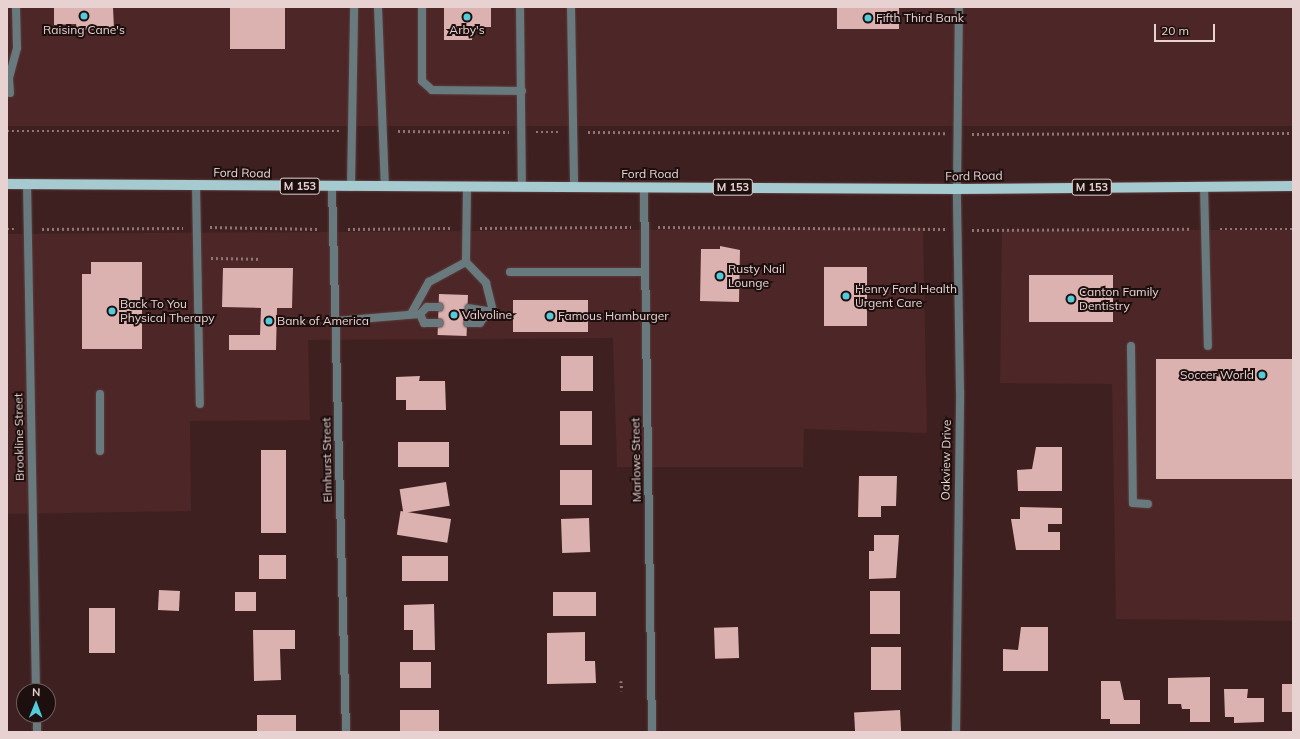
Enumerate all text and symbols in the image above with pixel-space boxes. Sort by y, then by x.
marker: Raising Cane's [79,11,89,21]
place label: Fifth Third Bank [876,11,964,25]
marker: Arby's [462,12,472,22]
marker: Fifth Third Bank [863,13,873,23]
scale bar [1156,16,1217,42]
place label: Raising Cane's [43,23,125,37]
place label: Arby's [449,23,485,37]
text: 20 m [1161,23,1189,38]
street label: Ford Road [213,165,271,181]
street label: Ford Road [621,167,679,181]
street label: Ford Road [945,168,1003,184]
road number: M 153 [279,177,321,195]
road number: M 153 [712,178,754,196]
road number: M 153 [1071,178,1113,196]
place label: Rusty Nail Lounge [728,262,785,290]
marker: Rusty Nail Lounge [715,271,725,281]
place label: Henry Ford Health Urgent Care [855,282,957,310]
place label: Canton Family Dentistry [1079,285,1159,313]
marker: Henry Ford Health Urgent Care [840,290,852,302]
marker: Canton Family Dentistry [1066,294,1076,304]
place label: Back To You Physical Therapy [120,297,215,325]
marker: Back To You Physical Therapy [107,306,117,316]
place label: Valvoline [462,308,512,322]
place label: Famous Hamburger [558,309,669,323]
marker: Valvoline [449,310,459,320]
marker: Famous Hamburger [545,311,555,321]
place label: Bank of America [277,314,369,328]
marker: Bank of America [264,316,274,326]
place label: Soccer World [1180,368,1254,382]
marker: Soccer World [1257,370,1267,380]
street label: Brookline Street [11,393,27,481]
street label: Elmhurst Street [319,417,335,503]
street label: Marlowe Street [628,418,644,502]
street label: Oakview Drive [938,420,954,500]
north arrow [16,683,56,723]
text: N [32,685,40,699]

